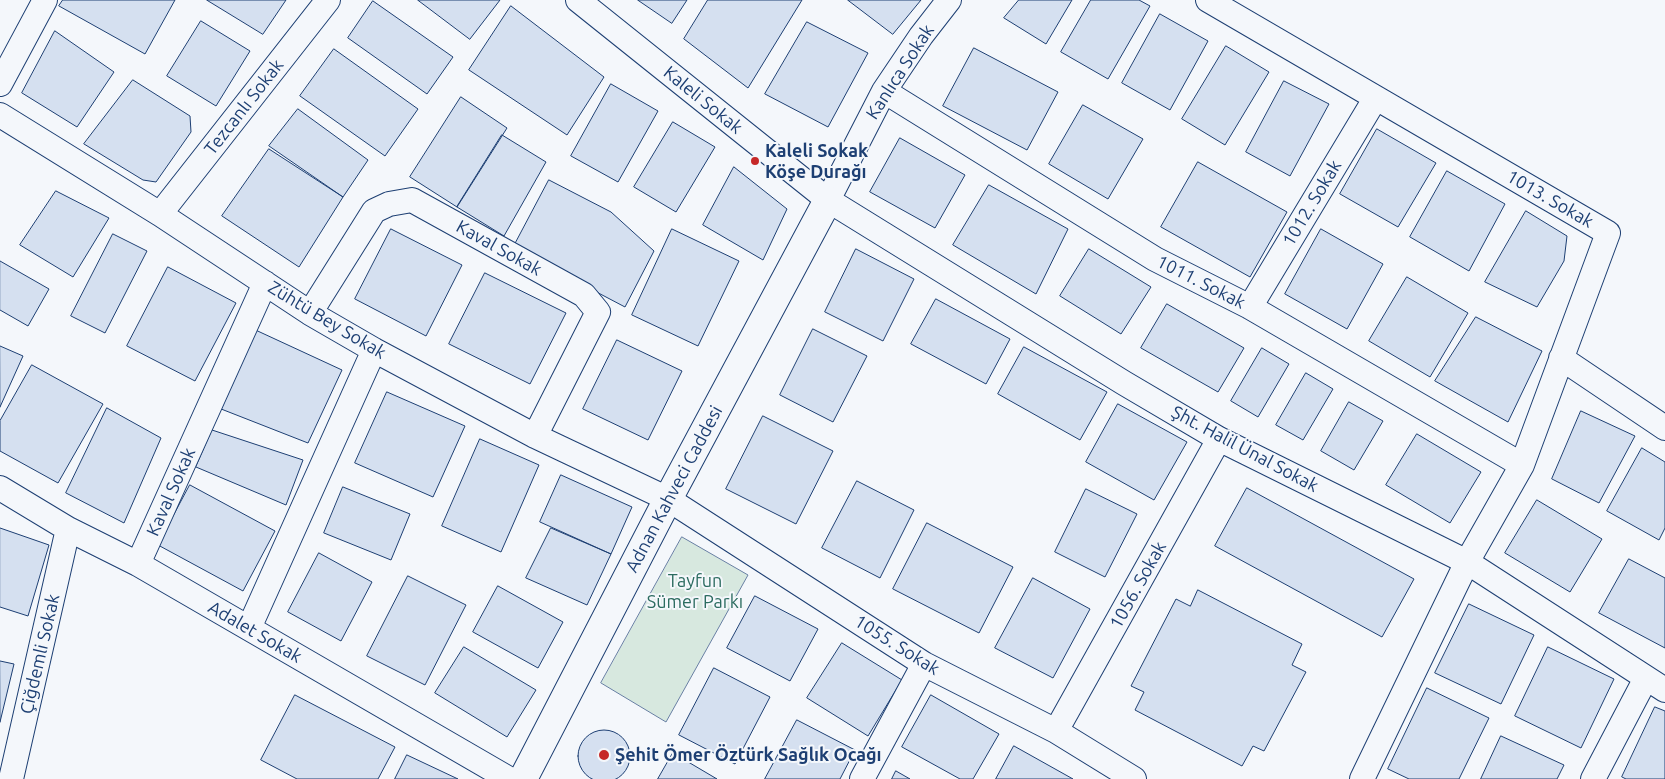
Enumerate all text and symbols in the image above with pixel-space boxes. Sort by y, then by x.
street label: Kanlıca Sokak [861,21,939,123]
street label: Tezcanlı Sokak [200,55,288,159]
street label: Kaleli Sokak [659,62,747,138]
place label: Kaleli Sokak Köşe Durağı [765,140,868,182]
marker: Kaleli Sokak Köşe Durağı [749,155,761,167]
street label: 1012. Sokak [1278,156,1346,250]
street label: 1013. Sokak [1503,166,1597,232]
street label: Kaval Sokak [452,216,546,280]
street label: 1011. Sokak [1153,250,1249,314]
street label: Zühtü Bey Sokak [264,276,390,364]
street label: Şht. Halil Ünal Sokak [1168,401,1322,497]
street label: Adnan Kahveci Caddesi [621,402,727,576]
street label: Kaval Sokak [142,444,200,540]
street label: 1056. Sokak [1105,538,1171,632]
park label: Tayfun Sümer Parkı [647,570,743,612]
street label: Çiğdemli Sokak [16,592,64,716]
street label: Adalet Sokak [204,596,306,668]
street label: 1055. Sokak [850,610,944,680]
place label: Şehit Ömer Öztürk Sağlık Ocağı [615,744,882,766]
marker: Şehit Ömer Öztürk Sağlık Ocağı [597,748,611,762]

